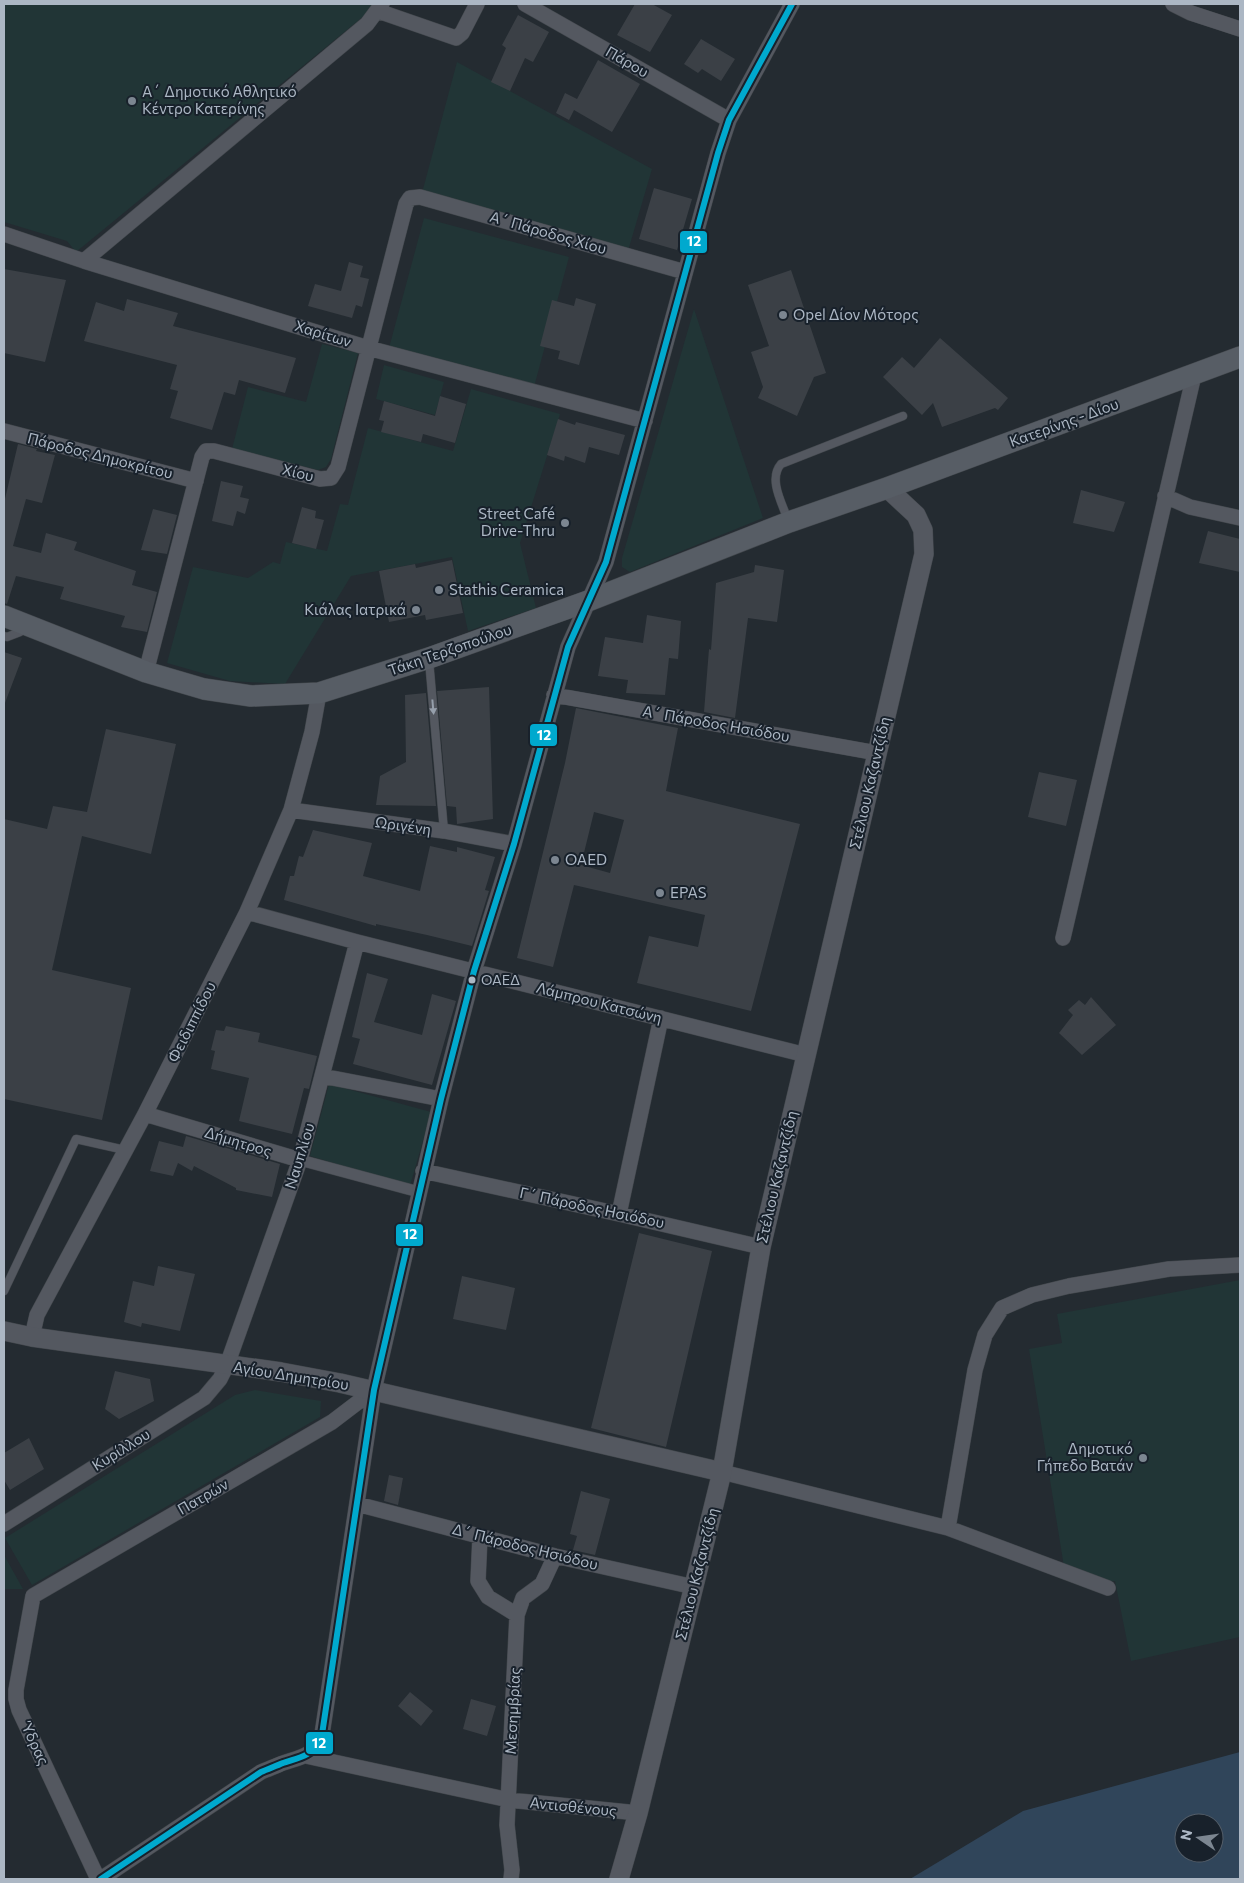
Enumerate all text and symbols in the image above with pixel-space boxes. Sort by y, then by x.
street label: Πάρου [603,42,652,81]
place label: Α΄ Δημοτικό Αθλητικό Κέντρο Κατερίνης [142,82,297,117]
marker: Α΄ Δημοτικό Αθλητικό Κέντρο Κατερίνης [126,95,138,107]
street label: Α΄ Πάροδος Χίου [488,207,609,257]
line badge: 12 [679,230,708,254]
text: 12 [687,232,701,249]
place label: Opel Δίον Μότορς [793,305,919,323]
marker: Opel Δίον Μότορς [777,309,789,321]
street label: Χαρίτων [293,316,354,350]
street label: Κατερίνης - Δίου [1007,394,1121,450]
street label: Πάροδος Δημοκρίτου [26,428,175,482]
street label: Χίου [281,459,316,485]
place label: Street Café Drive-Thru [478,504,555,539]
marker: Street Café Drive-Thru [559,517,571,529]
place label: Stathis Ceramica [449,580,564,598]
marker: Stathis Ceramica [433,584,445,596]
place label: Κιάλας Ιατρικά [304,600,406,618]
marker: Κιάλας Ιατρικά [410,604,422,616]
street label: Τάκη Τερζοπούλου [386,620,514,679]
one-way arrow [430,699,438,715]
street label: Α΄ Πάροδος Ησιόδου [641,701,791,745]
street label: Στέλιου Καζαντζίδη [845,715,893,851]
line badge: 12 [529,723,558,747]
text: 12 [537,726,551,743]
street label: Ωριγένη [374,812,432,838]
place label: OAED [565,850,607,868]
marker: OAED [549,854,561,866]
place label: EPAS [670,883,707,901]
marker: EPAS [654,887,666,899]
place label: ΟΑΕΔ [481,971,520,988]
marker: ΟΑΕΔ [467,975,477,985]
street label: Φειδιππίδου [163,978,219,1065]
street label: Λάμπρου Κατσώνη [535,978,664,1026]
street label: Στέλιου Καζαντζίδη [752,1109,800,1245]
street label: Ναυπλίου [281,1121,318,1191]
street label: Δήμητρος [203,1122,274,1160]
street label: Γ΄ Πάροδος Ησιόδου [518,1183,666,1231]
line badge: 12 [395,1223,424,1247]
text: 12 [403,1225,417,1242]
street label: Αγίου Δημητρίου [232,1357,350,1393]
street label: Κυρίλλου [88,1424,153,1474]
place label: Δημοτικό Γήπεδο Βατάν [1037,1439,1133,1474]
marker: Δημοτικό Γήπεδο Βατάν [1137,1452,1149,1464]
street label: Πατρών [174,1474,231,1518]
street label: Στέλιου Καζαντζίδη [671,1506,721,1642]
street label: Δ΄ Πάροδος Ησιόδου [450,1519,600,1573]
street label: Μεσημβρίας [501,1667,523,1755]
street label: Ύδρας [18,1718,53,1767]
line badge: 12 [305,1731,334,1755]
text: 12 [312,1734,326,1751]
street label: Αντισθένους [529,1792,617,1820]
north arrow [1174,1813,1224,1863]
text: N [1176,1828,1195,1842]

